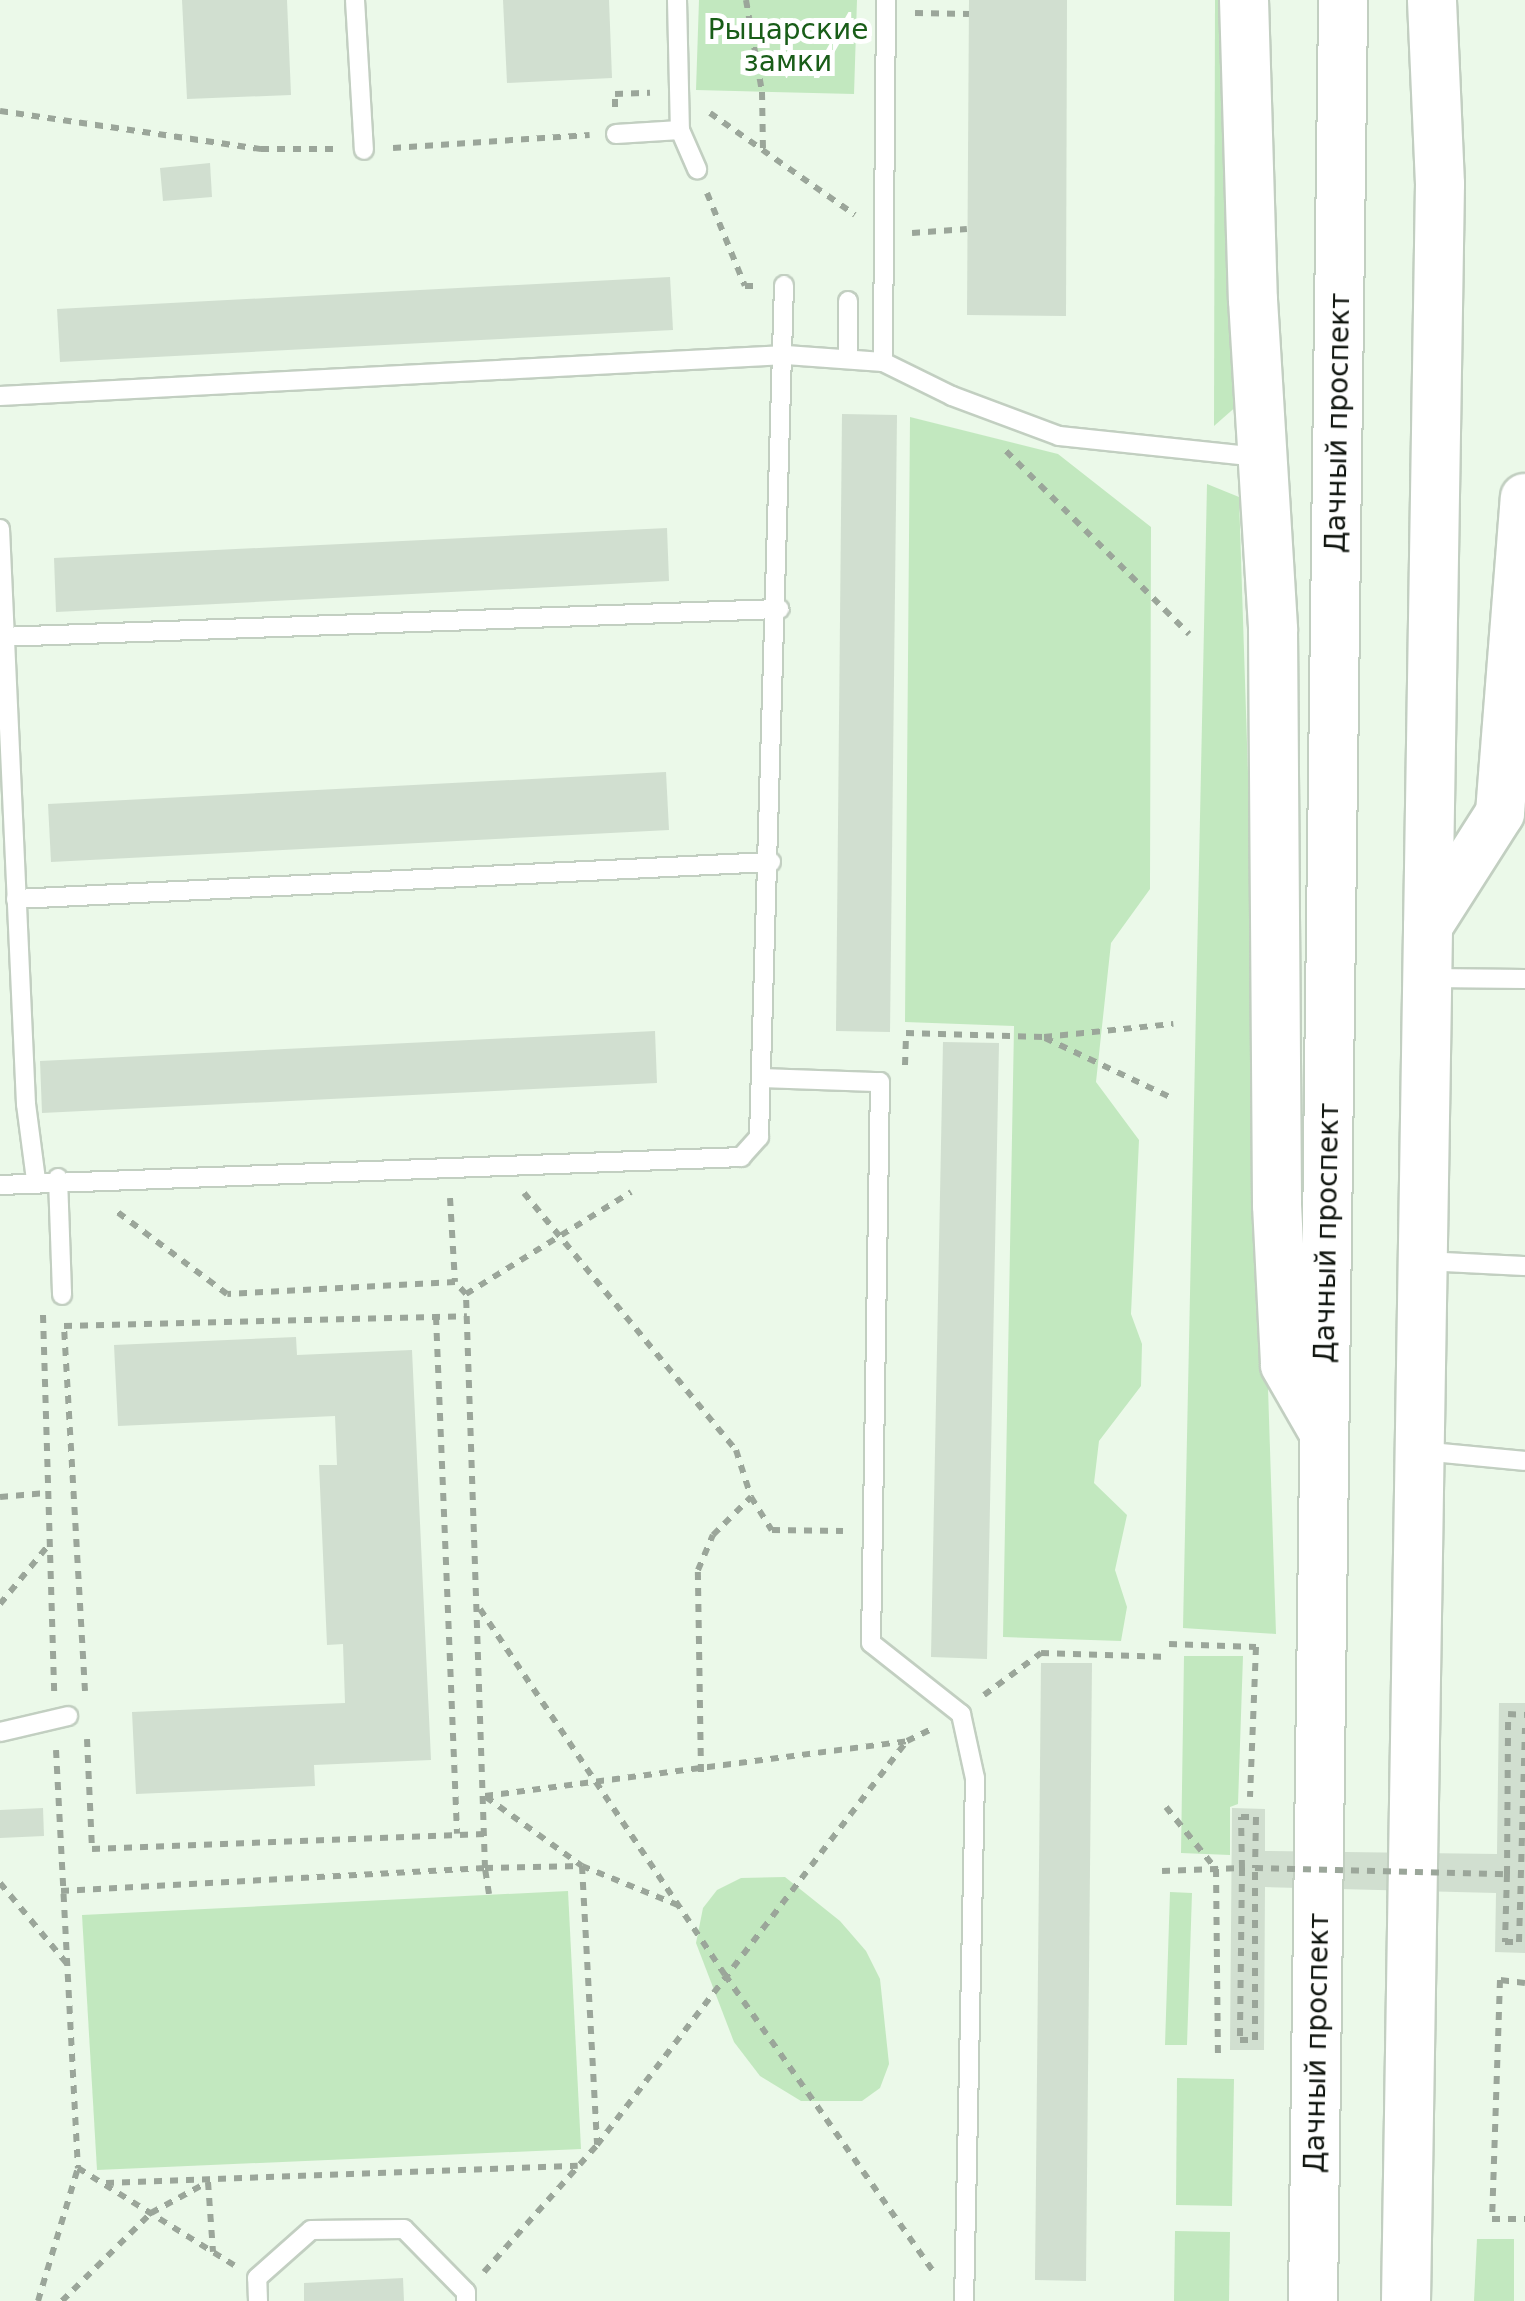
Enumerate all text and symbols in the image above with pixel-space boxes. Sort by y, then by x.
park label: Рыцарские замки [708,13,868,79]
street label: Дачный проспект [1319,293,1357,553]
street label: Дачный проспект [1308,1103,1346,1363]
street label: Дачный проспект [1298,1913,1336,2173]

